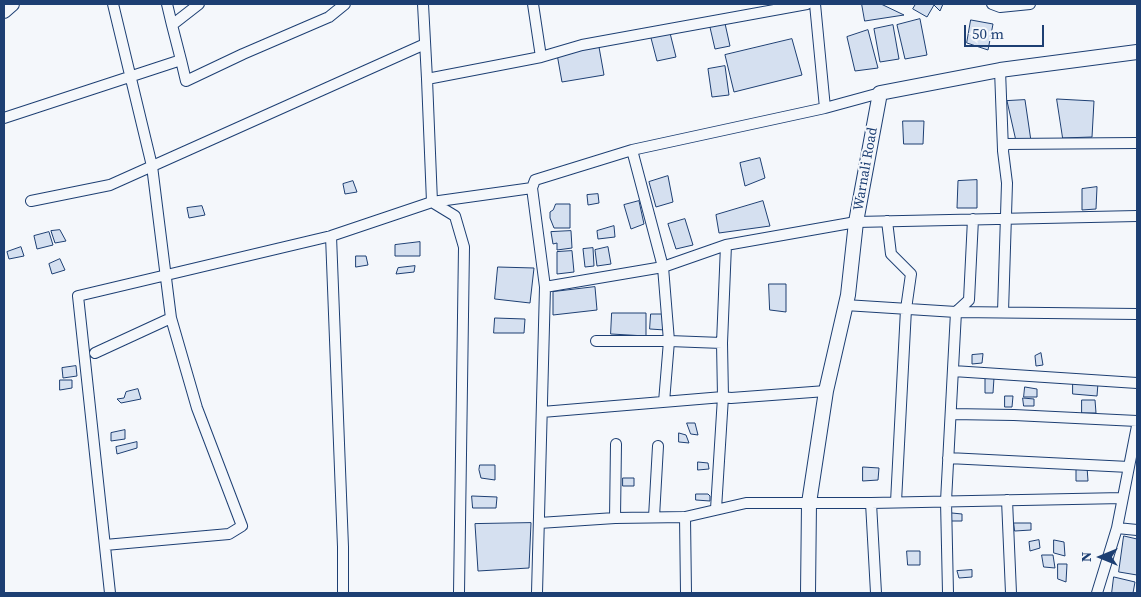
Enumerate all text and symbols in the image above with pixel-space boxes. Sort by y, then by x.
scale bar [966,15,1046,47]
text: 50 m [972,23,1004,44]
street label: Warnali Road [850,126,882,212]
north arrow [1076,532,1126,582]
text: N [1076,552,1096,562]

